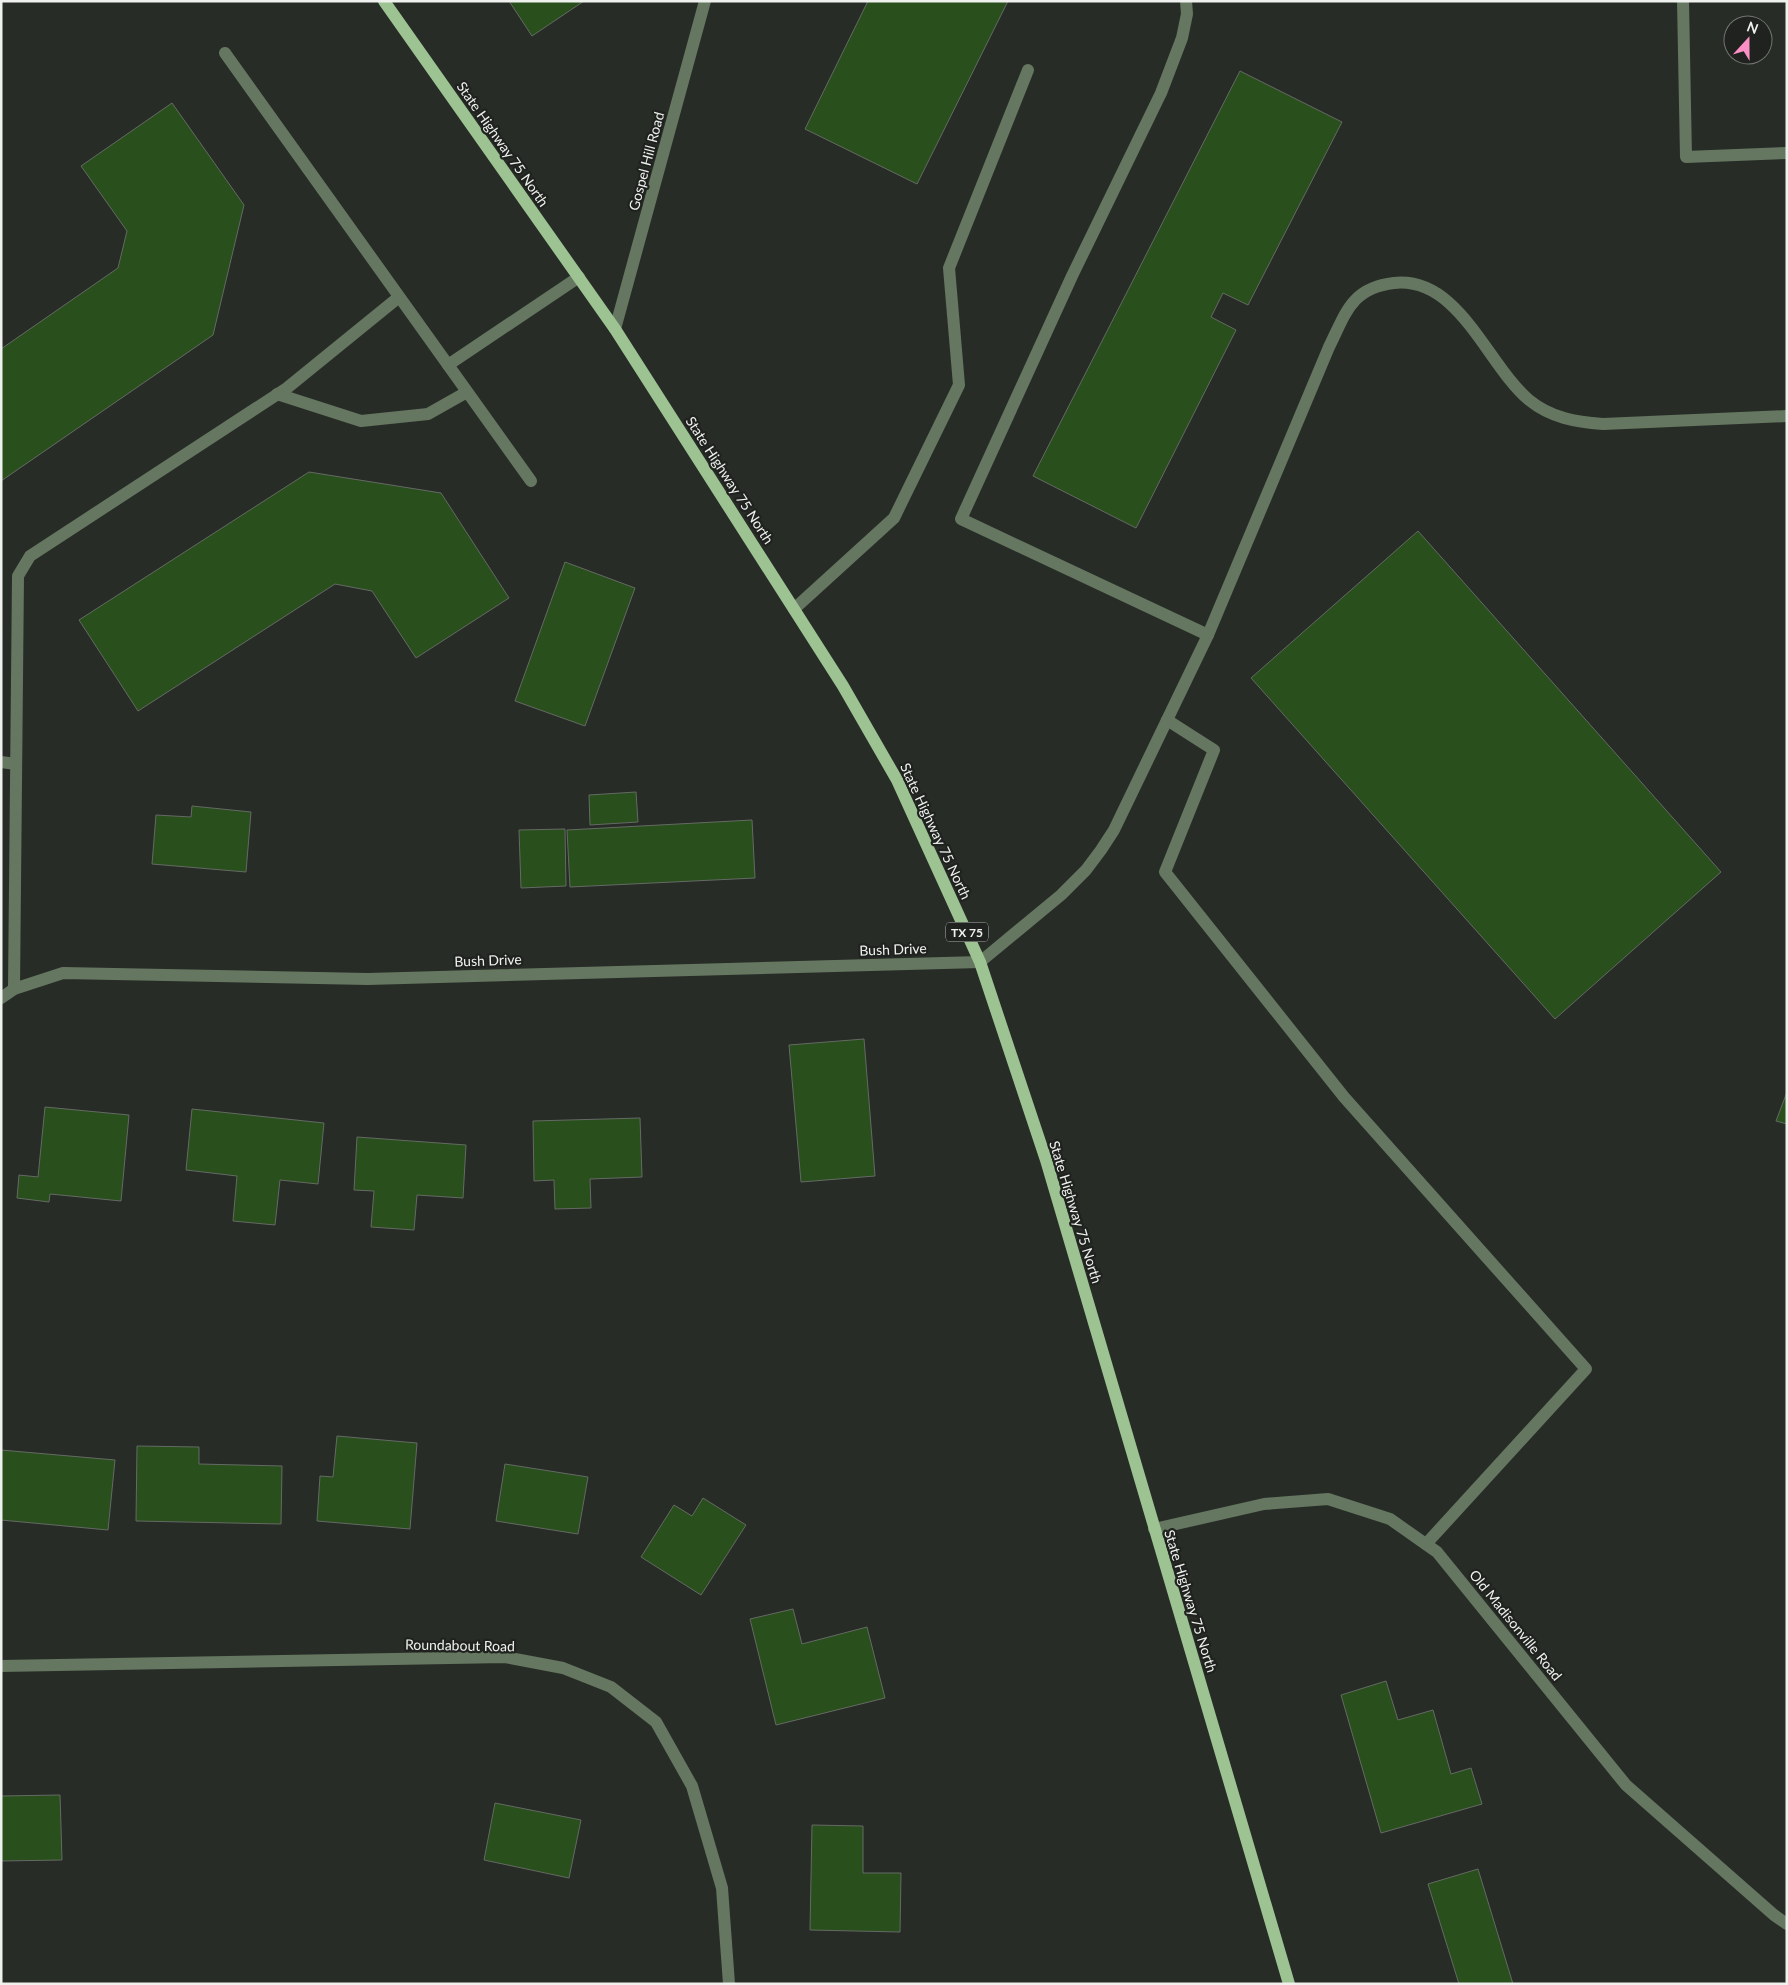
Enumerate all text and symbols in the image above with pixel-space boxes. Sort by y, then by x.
north arrow [1723,15,1773,65]
text: N [1745,18,1761,37]
street label: State Highway 75 North [453,78,553,210]
street label: Gospel Hill Road [625,110,667,212]
street label: State Highway 75 North [682,413,778,547]
street label: State Highway 75 North [897,760,975,902]
road number: TX 75 [946,922,988,942]
street label: Bush Drive [859,939,927,959]
street label: Bush Drive [454,950,522,970]
street label: State Highway 75 North [1046,1139,1106,1285]
street label: State Highway 75 North [1161,1528,1221,1674]
street label: Old Madisonville Road [1466,1566,1566,1684]
street label: Roundabout Road [405,1636,515,1654]

